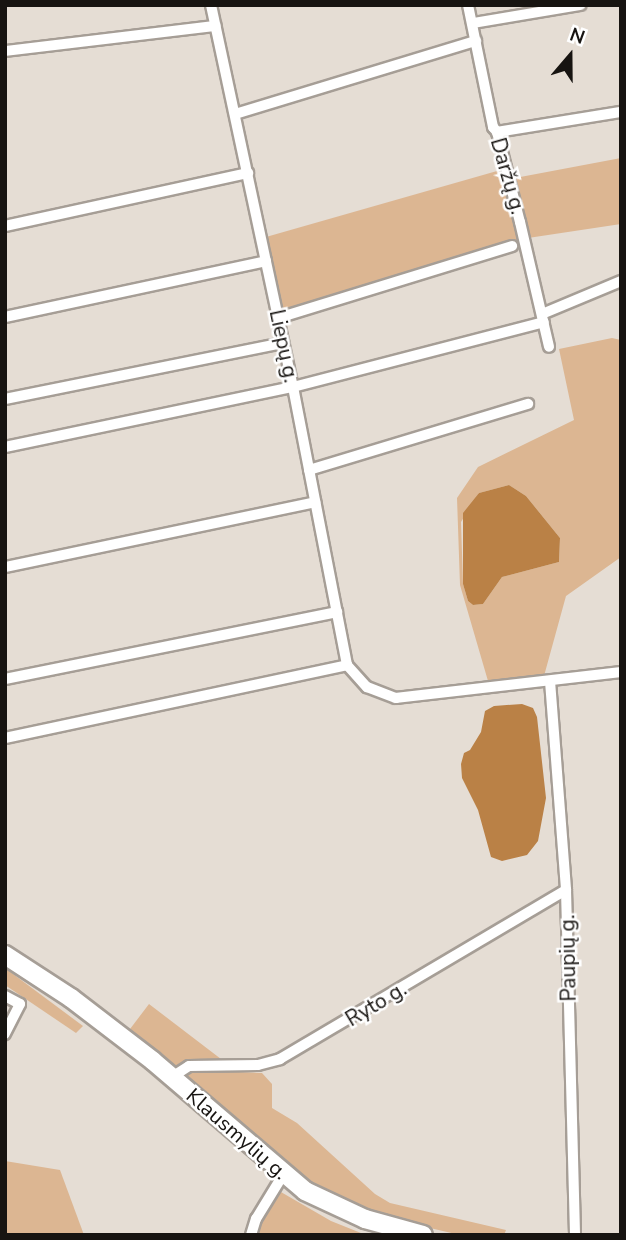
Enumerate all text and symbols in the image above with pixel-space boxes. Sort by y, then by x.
north arrow [535,21,605,91]
text: N [566,22,588,51]
street label: Daržų g. [485,135,531,217]
street label: Liepų g. [264,307,304,385]
street label: Paupių g. [555,914,581,1002]
street label: Ryto g. [341,976,411,1032]
street label: Klausmylių g. [181,1083,293,1185]

